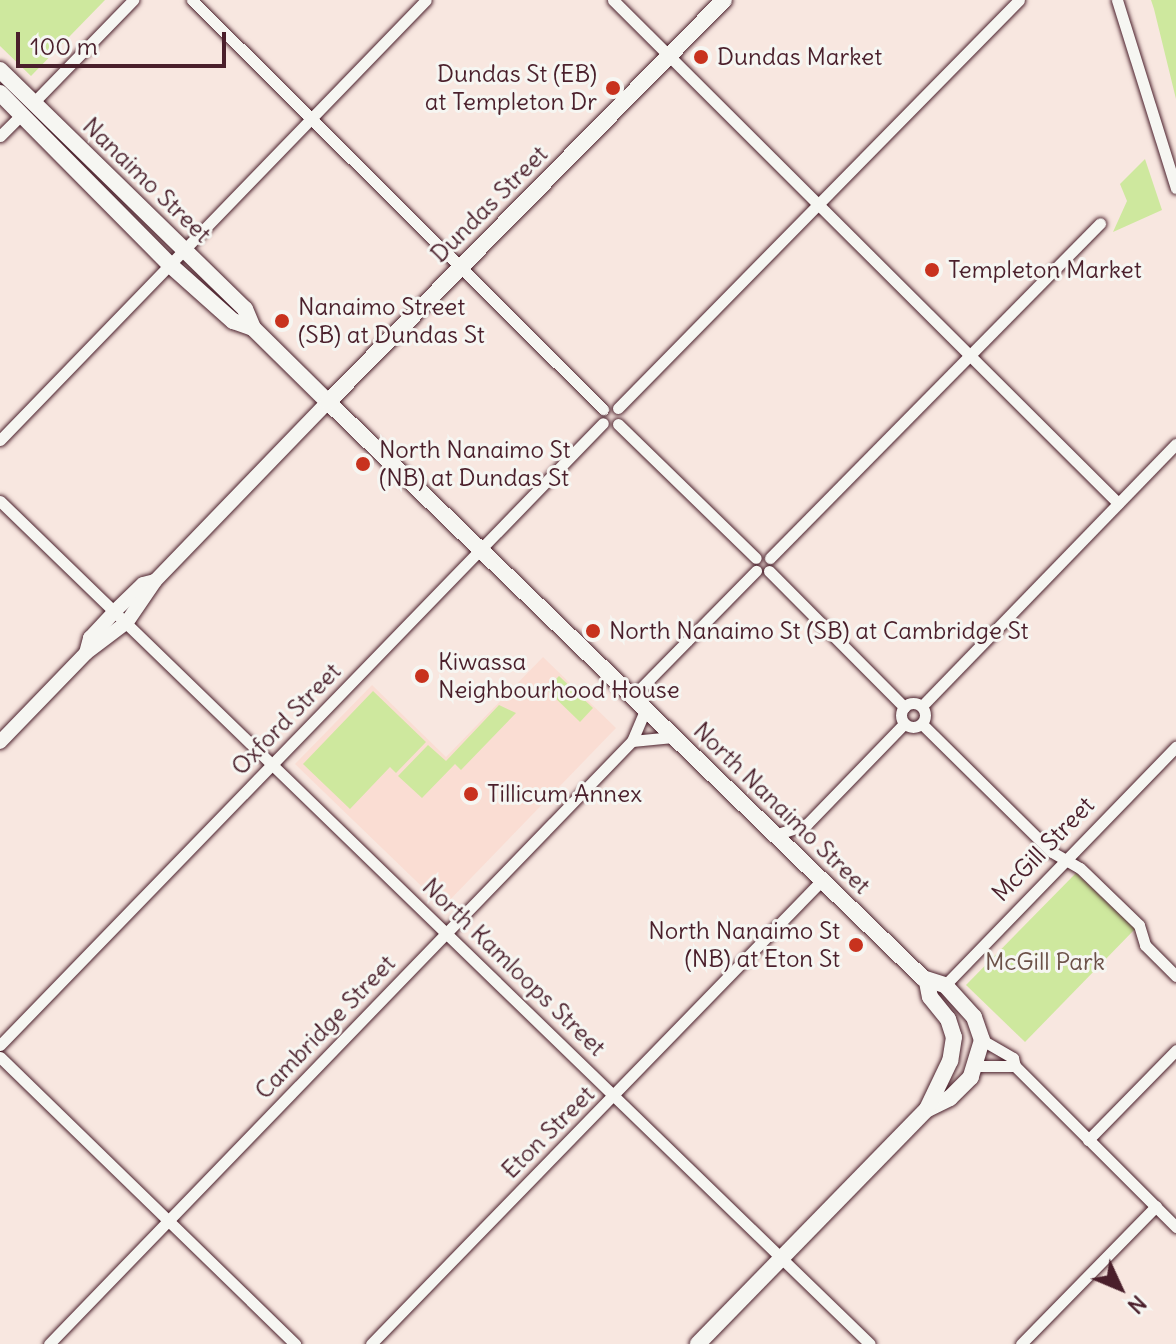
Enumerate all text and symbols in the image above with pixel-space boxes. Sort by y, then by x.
scale bar [20,16,230,66]
text: 100 m [30,31,98,61]
place label: Dundas Market [717,43,882,71]
marker: Dundas Market [692,48,710,66]
place label: Dundas St (EB) at Templeton Dr [425,60,597,116]
marker: Dundas St (EB) at Templeton Dr [604,79,622,97]
street label: Nanaimo Street [77,112,217,248]
street label: Dundas Street [425,140,553,268]
place label: Templeton Market [948,256,1142,284]
marker: Templeton Market [923,261,941,279]
place label: Nanaimo Street (SB) at Dundas St [298,293,485,349]
marker: Nanaimo Street (SB) at Dundas St [273,312,291,330]
place label: North Nanaimo St (NB) at Dundas St [379,436,571,492]
marker: North Nanaimo St (NB) at Dundas St [354,455,372,473]
place label: North Nanaimo St (SB) at Cambridge St [609,617,1029,645]
marker: North Nanaimo St (SB) at Cambridge St [584,622,602,640]
place label: Kiwassa Neighbourhood House [438,648,680,704]
street label: Oxford Street [225,657,347,781]
marker: Kiwassa Neighbourhood House [413,667,431,685]
street label: North Nanaimo Street [688,716,876,900]
place label: Tillicum Annex [487,780,642,808]
marker: Tillicum Annex [462,785,480,803]
street label: McGill Street [986,791,1100,907]
street label: North Kamloops Street [416,872,612,1062]
place label: North Nanaimo St (NB) at Eton St [648,917,840,973]
marker: North Nanaimo St (NB) at Eton St [847,936,865,954]
park label: McGill Park [985,948,1105,976]
street label: Cambridge Street [249,949,401,1105]
street label: Eton Street [496,1080,600,1184]
north arrow [1080,1248,1160,1328]
text: N [1122,1289,1153,1320]

